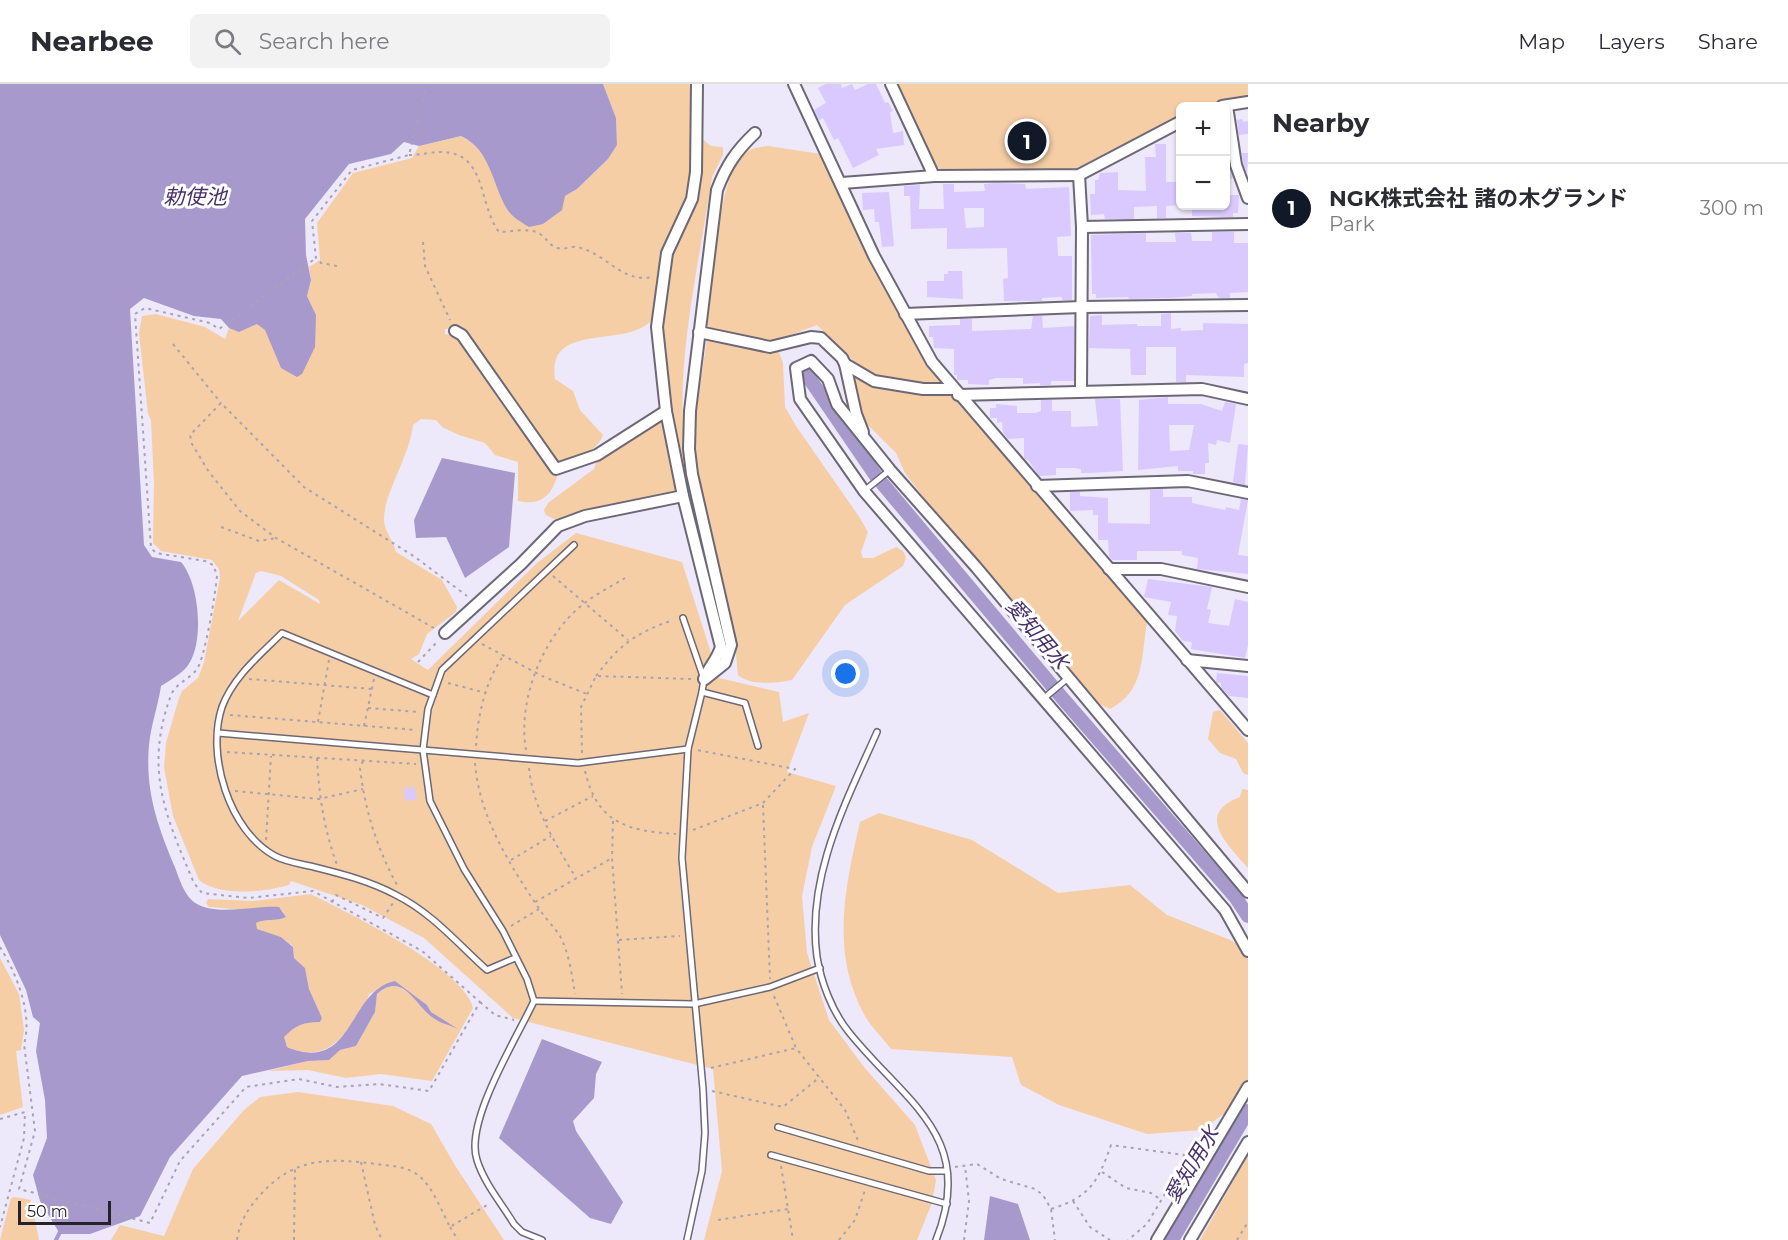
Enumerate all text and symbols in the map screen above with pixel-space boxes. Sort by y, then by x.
search box [190,14,610,68]
text: Nearbee [30,24,154,58]
icon: search [211,25,244,58]
text: Search here [259,28,390,55]
text: Map [1518,29,1565,54]
text: Layers [1598,29,1665,54]
text: Share [1698,29,1758,54]
map controls [1176,102,1230,210]
button: + [1176,102,1230,156]
text: Nearby [1272,107,1369,139]
pin: 1 [1008,118,1046,164]
button: − [1176,156,1230,210]
water label: 勅使池 [164,184,228,209]
text: NGK株式会社 諸の木グランド [1329,185,1628,212]
text: 1 [1288,196,1295,220]
text: 300 m [1700,196,1764,220]
text: Park [1329,212,1375,236]
water label: 愛知用水 [1001,593,1075,675]
your location [831,659,860,688]
water label: 愛知用水 [1159,1121,1225,1207]
scale bar [18,1198,111,1226]
text: 50 m [27,1202,68,1221]

